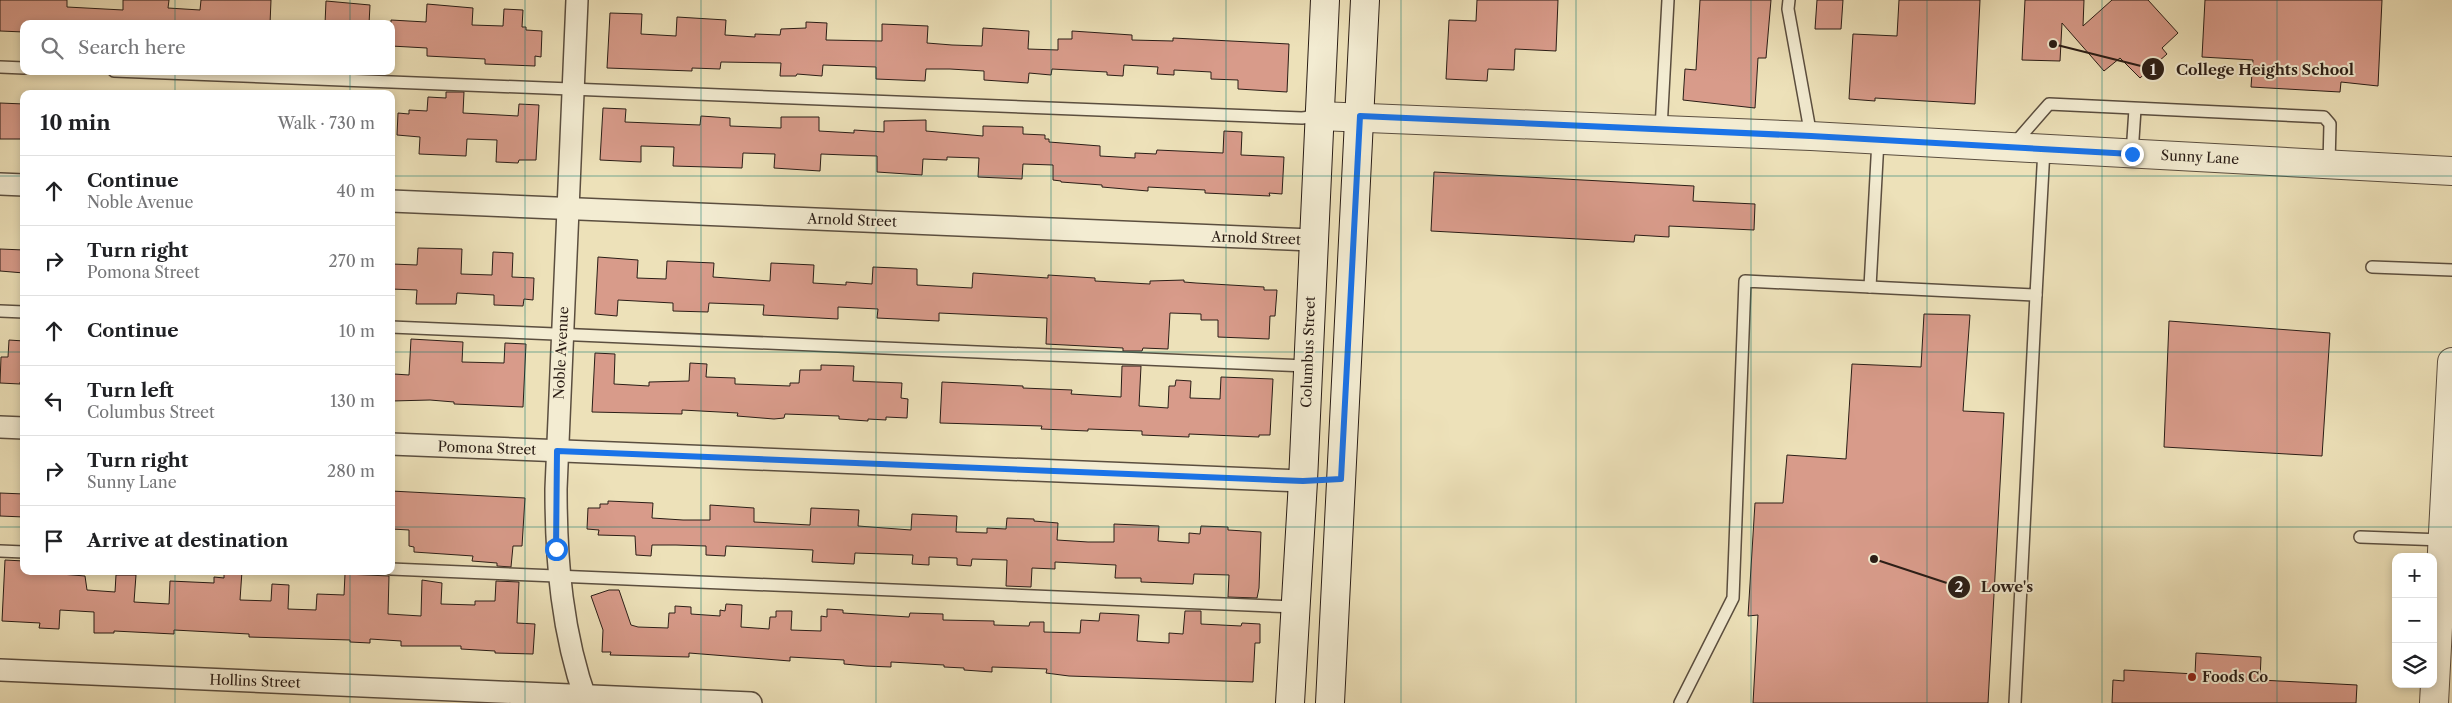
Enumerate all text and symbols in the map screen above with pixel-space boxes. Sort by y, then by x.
search box [20,20,395,75]
icon: search [38,34,66,62]
text: Search here [78,36,186,59]
callout: College Heights School [2140,54,2364,84]
text: 1 [2150,60,2157,79]
text: College Heights School [2176,60,2354,79]
text: 10 min [40,110,111,135]
text: Walk · 730 m [278,113,375,133]
route end [2121,143,2144,166]
street label: Sunny Lane [2160,146,2240,168]
text: Continue [87,169,179,192]
icon: ahead [40,177,68,205]
text: 40 m [336,181,375,201]
text: Noble Avenue [87,192,193,212]
street label: Arnold Street [806,209,897,231]
street label: Arnold Street [1210,227,1301,249]
text: Turn right [87,239,188,262]
icon: right [40,247,68,275]
text: 270 m [329,251,375,271]
text: Pomona Street [87,262,200,282]
street label: Columbus Street [1297,296,1319,408]
street label: Noble Avenue [550,306,572,400]
icon: ahead [40,317,68,345]
text: Continue [87,319,179,342]
text: 10 m [339,321,375,341]
text: Turn left [87,379,174,402]
icon: left [40,387,68,415]
text: 130 m [330,391,375,411]
text: Columbus Street [87,402,215,422]
street label: Pomona Street [437,437,537,459]
text: Turn right [87,449,188,472]
icon: right [40,457,68,485]
text: 280 m [327,461,375,481]
text: Sunny Lane [87,472,177,492]
icon: arrive [40,527,68,555]
text: Arrive at destination [87,529,288,552]
route start [545,538,568,561]
map controls [2392,553,2437,688]
button: + [2392,553,2437,598]
callout: Lowe's [1946,572,2044,602]
text: 2 [1955,577,1964,596]
text: Lowe's [1981,577,2033,596]
button: − [2392,598,2437,643]
button: layers [2392,643,2437,688]
place label: Foods Co [2202,668,2268,686]
street label: Hollins Street [209,670,301,692]
marker: Foods Co [2186,671,2198,683]

